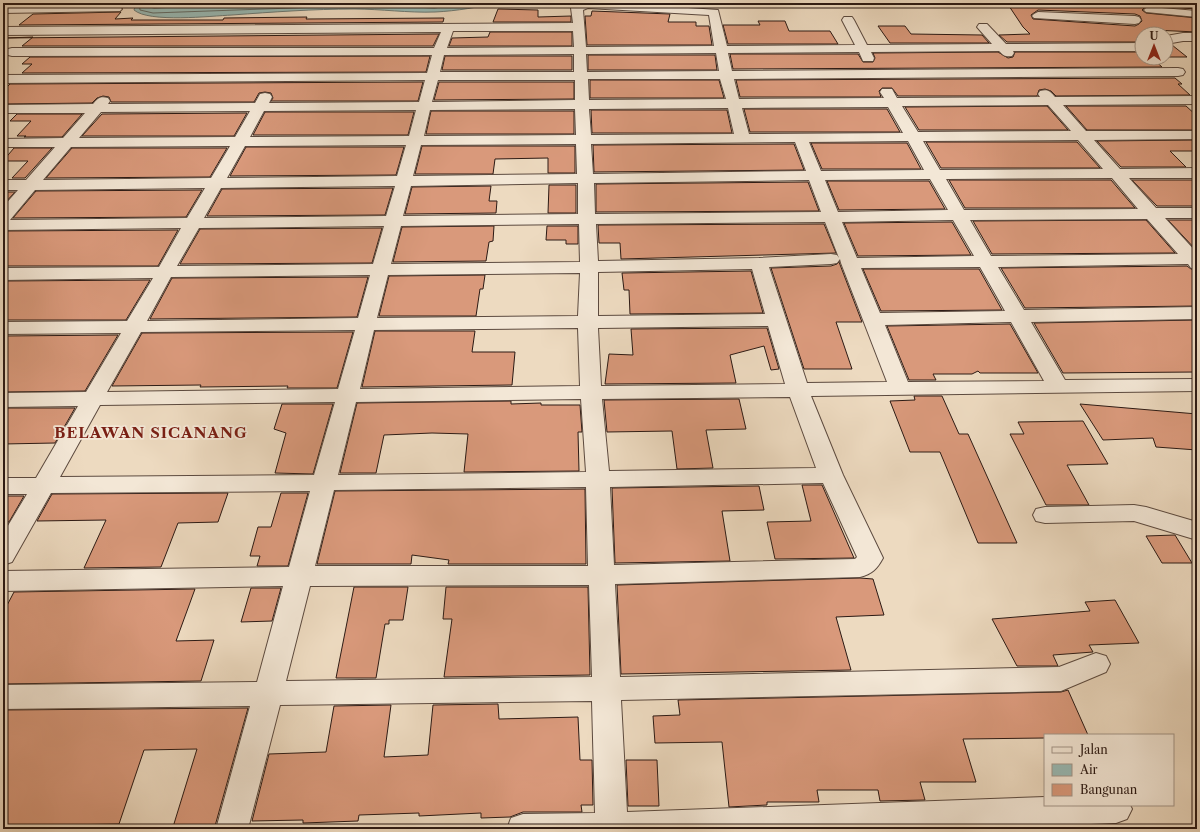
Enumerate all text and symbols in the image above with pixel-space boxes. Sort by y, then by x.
north arrow [1134,26,1174,66]
text: U [1150,29,1159,43]
district label: BELAWAN SICANANG [54,423,248,442]
legend [1044,734,1174,806]
text: Jalan [1078,742,1108,757]
text: Air [1079,762,1098,777]
text: Bangunan [1080,782,1138,797]

